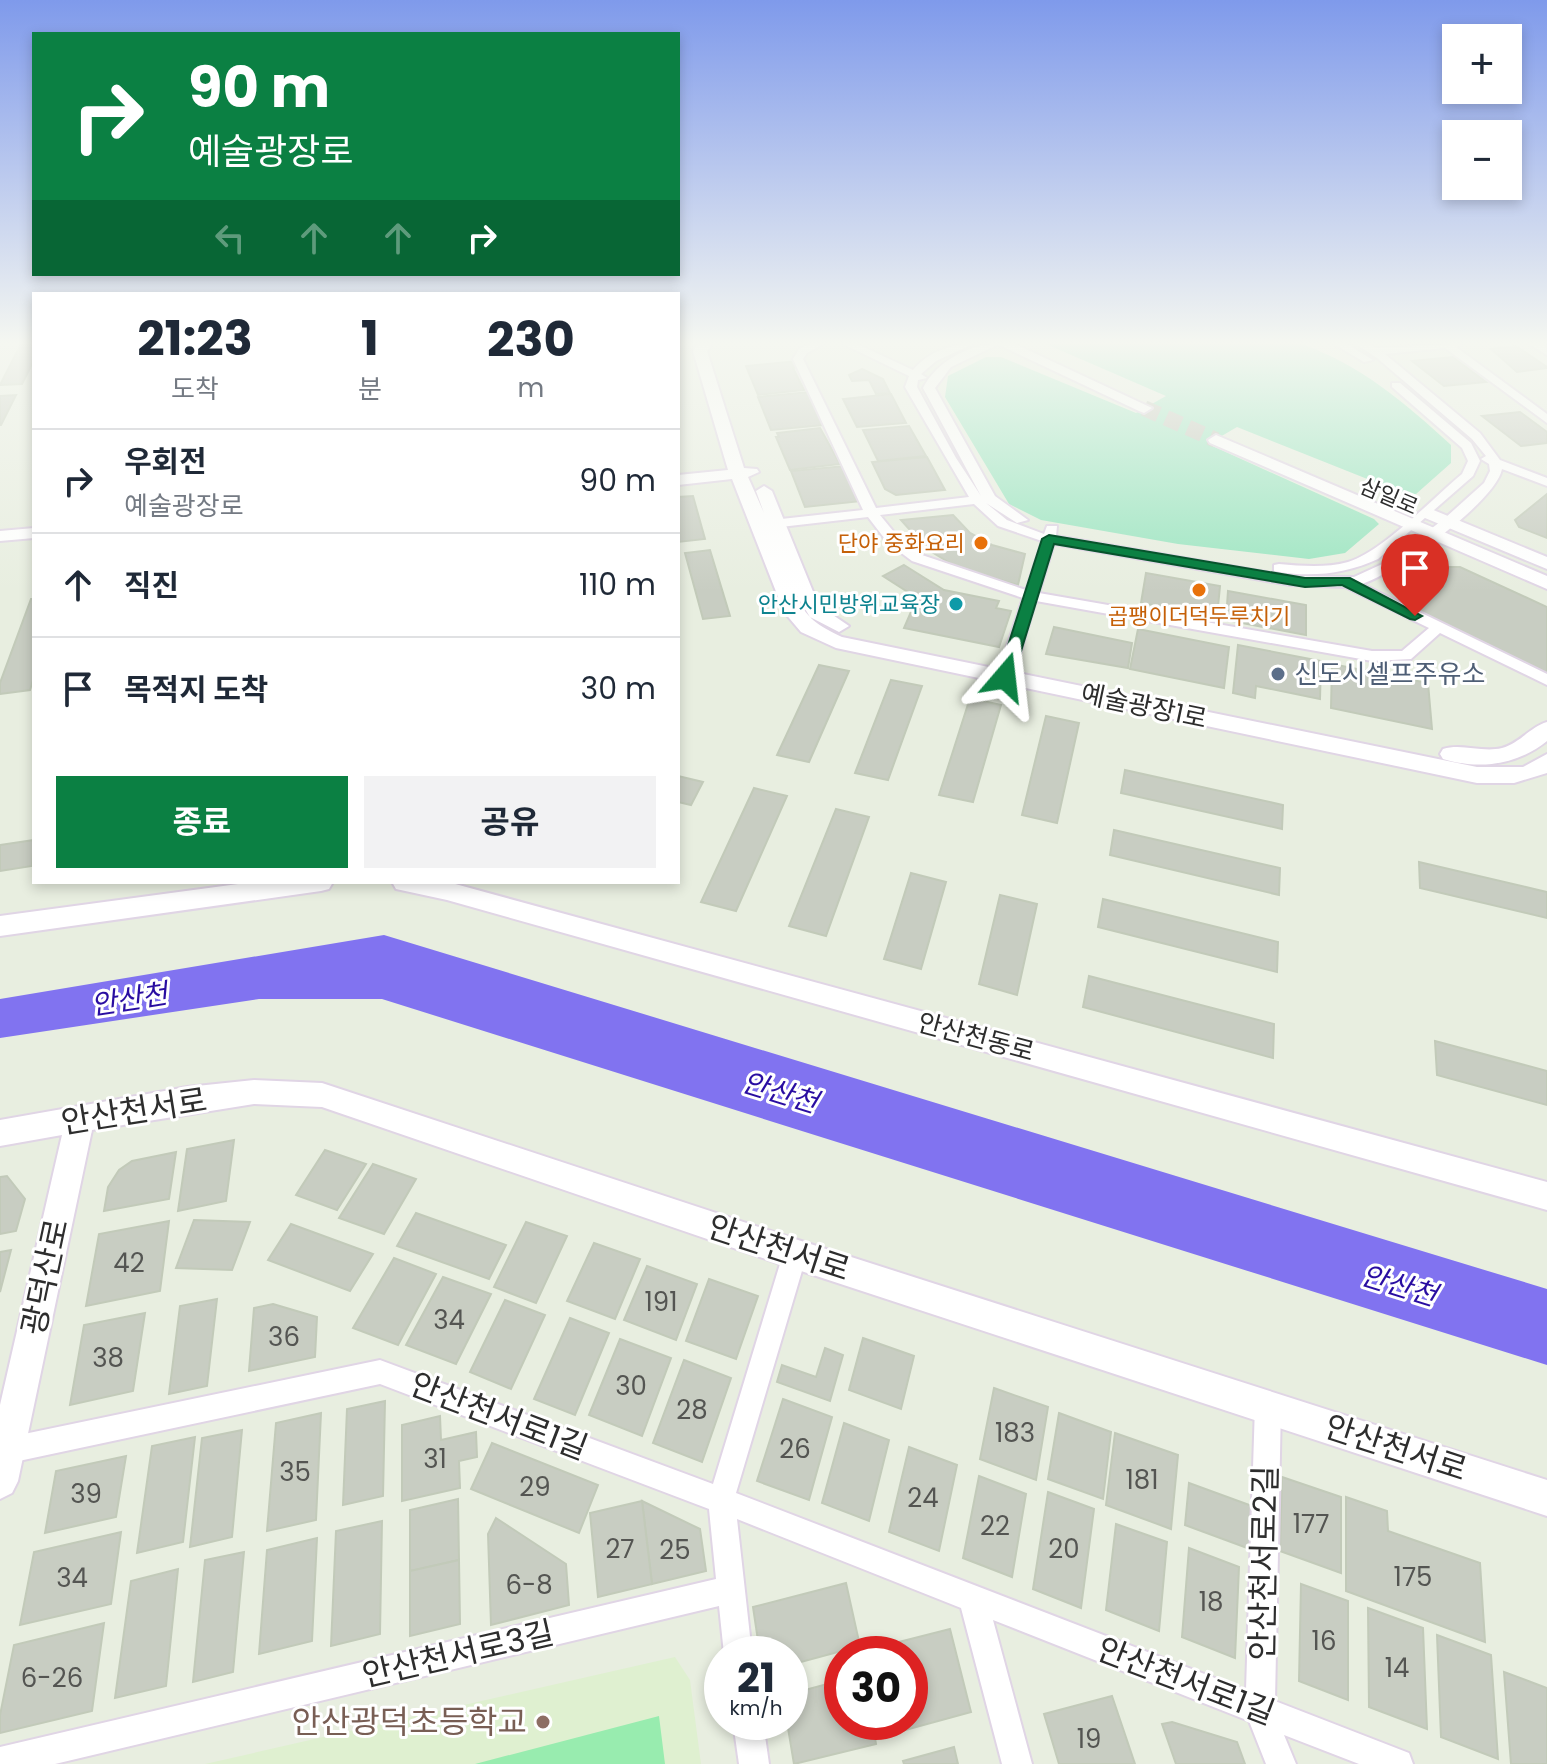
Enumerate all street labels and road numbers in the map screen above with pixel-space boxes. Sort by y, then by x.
street label: 삼일로 [1355,470,1423,523]
street label: 예술광장1로 [1078,675,1210,737]
street label: 안산천동로 [914,1004,1038,1070]
street label: 안산천서로 [58,1077,210,1144]
street label: 안산천서로 [702,1203,856,1292]
street label: 광덕산로 [10,1215,79,1339]
street label: 안산천서로1길 [404,1361,594,1470]
street label: 안산천서로 [1319,1403,1473,1492]
street label: 안산천서로2길 [1239,1465,1288,1661]
street label: 안산천서로3길 [358,1610,558,1697]
street label: 안산천서로1길 [1091,1626,1281,1735]

